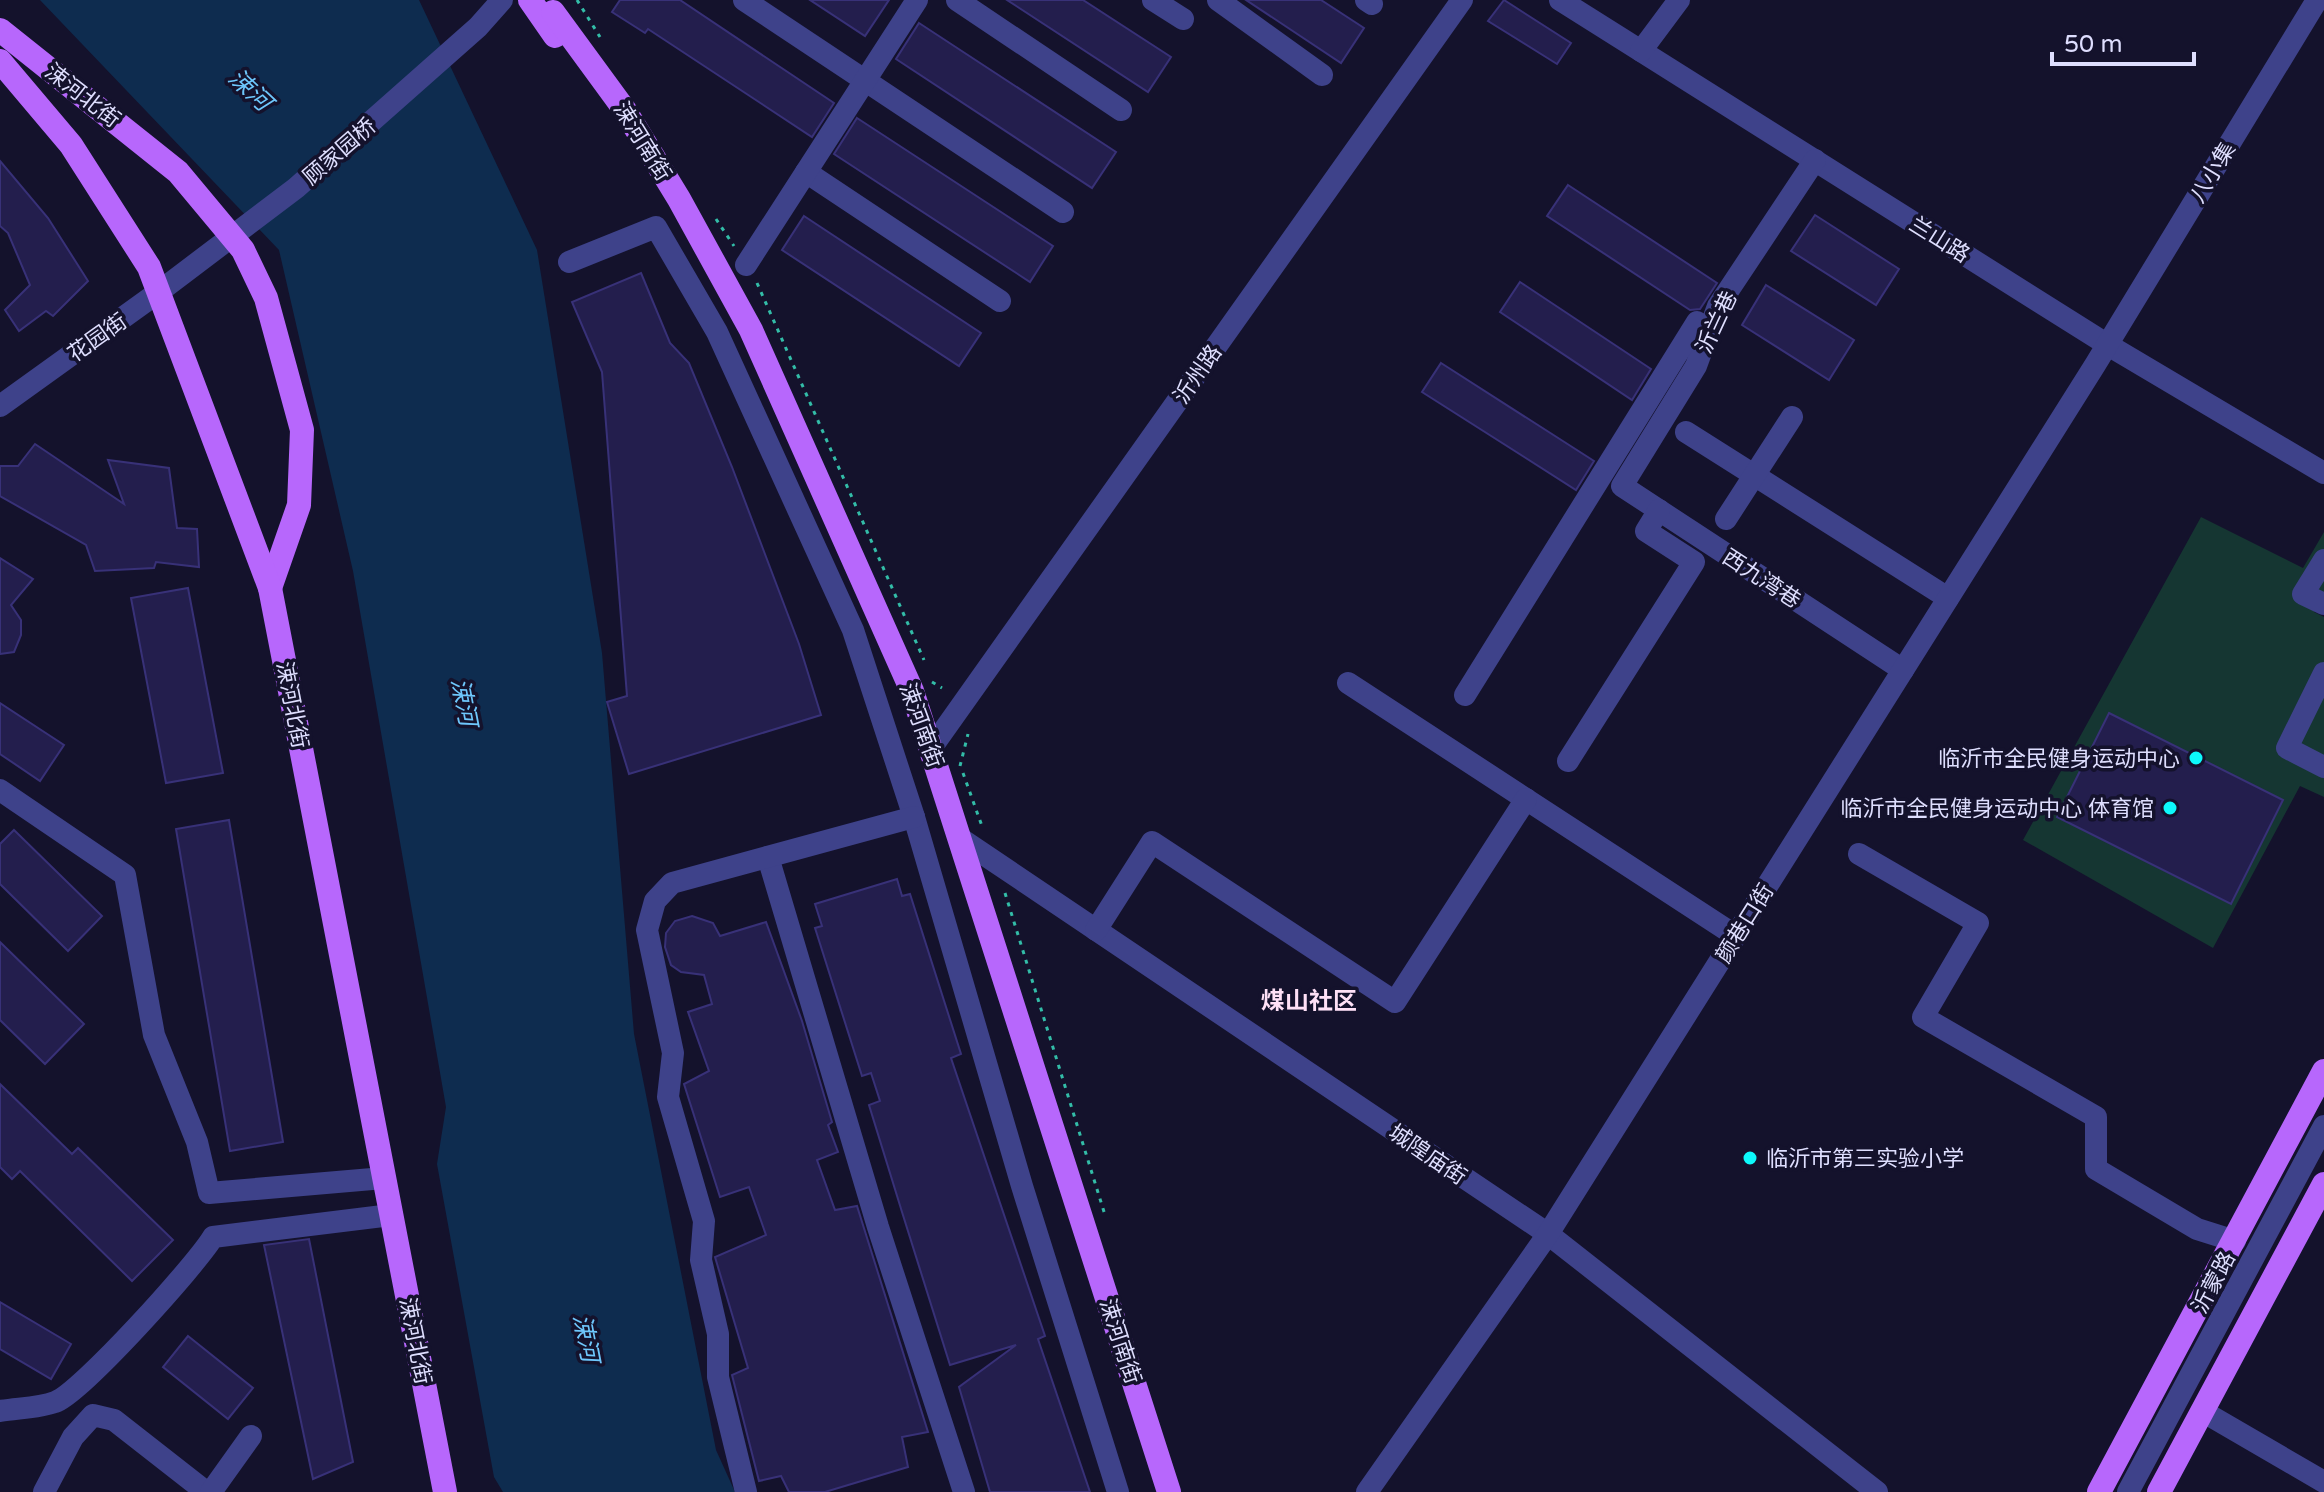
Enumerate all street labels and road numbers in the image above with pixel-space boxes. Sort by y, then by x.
street label: 涑河北街 [40,58,125,133]
street label: 涑河南街 [608,97,676,186]
street label: 顾家园桥 [298,113,381,190]
street label: 八小集 [2185,138,2241,208]
street label: 兰山路 [1905,211,1974,268]
street label: 沂兰巷 [1691,287,1743,358]
street label: 花园街 [63,308,132,367]
street label: 沂州路 [1168,340,1227,409]
street label: 西九湾巷 [1717,544,1805,614]
street label: 涑河北街 [271,660,313,751]
street label: 涑河南街 [894,680,948,771]
street label: 颜巷口街 [1711,879,1779,968]
street label: 城隍庙街 [1384,1119,1471,1190]
street label: 沂蒙路 [2187,1247,2241,1318]
street label: 涑河南街 [1094,1295,1146,1387]
street label: 涑河北街 [394,1296,436,1387]

